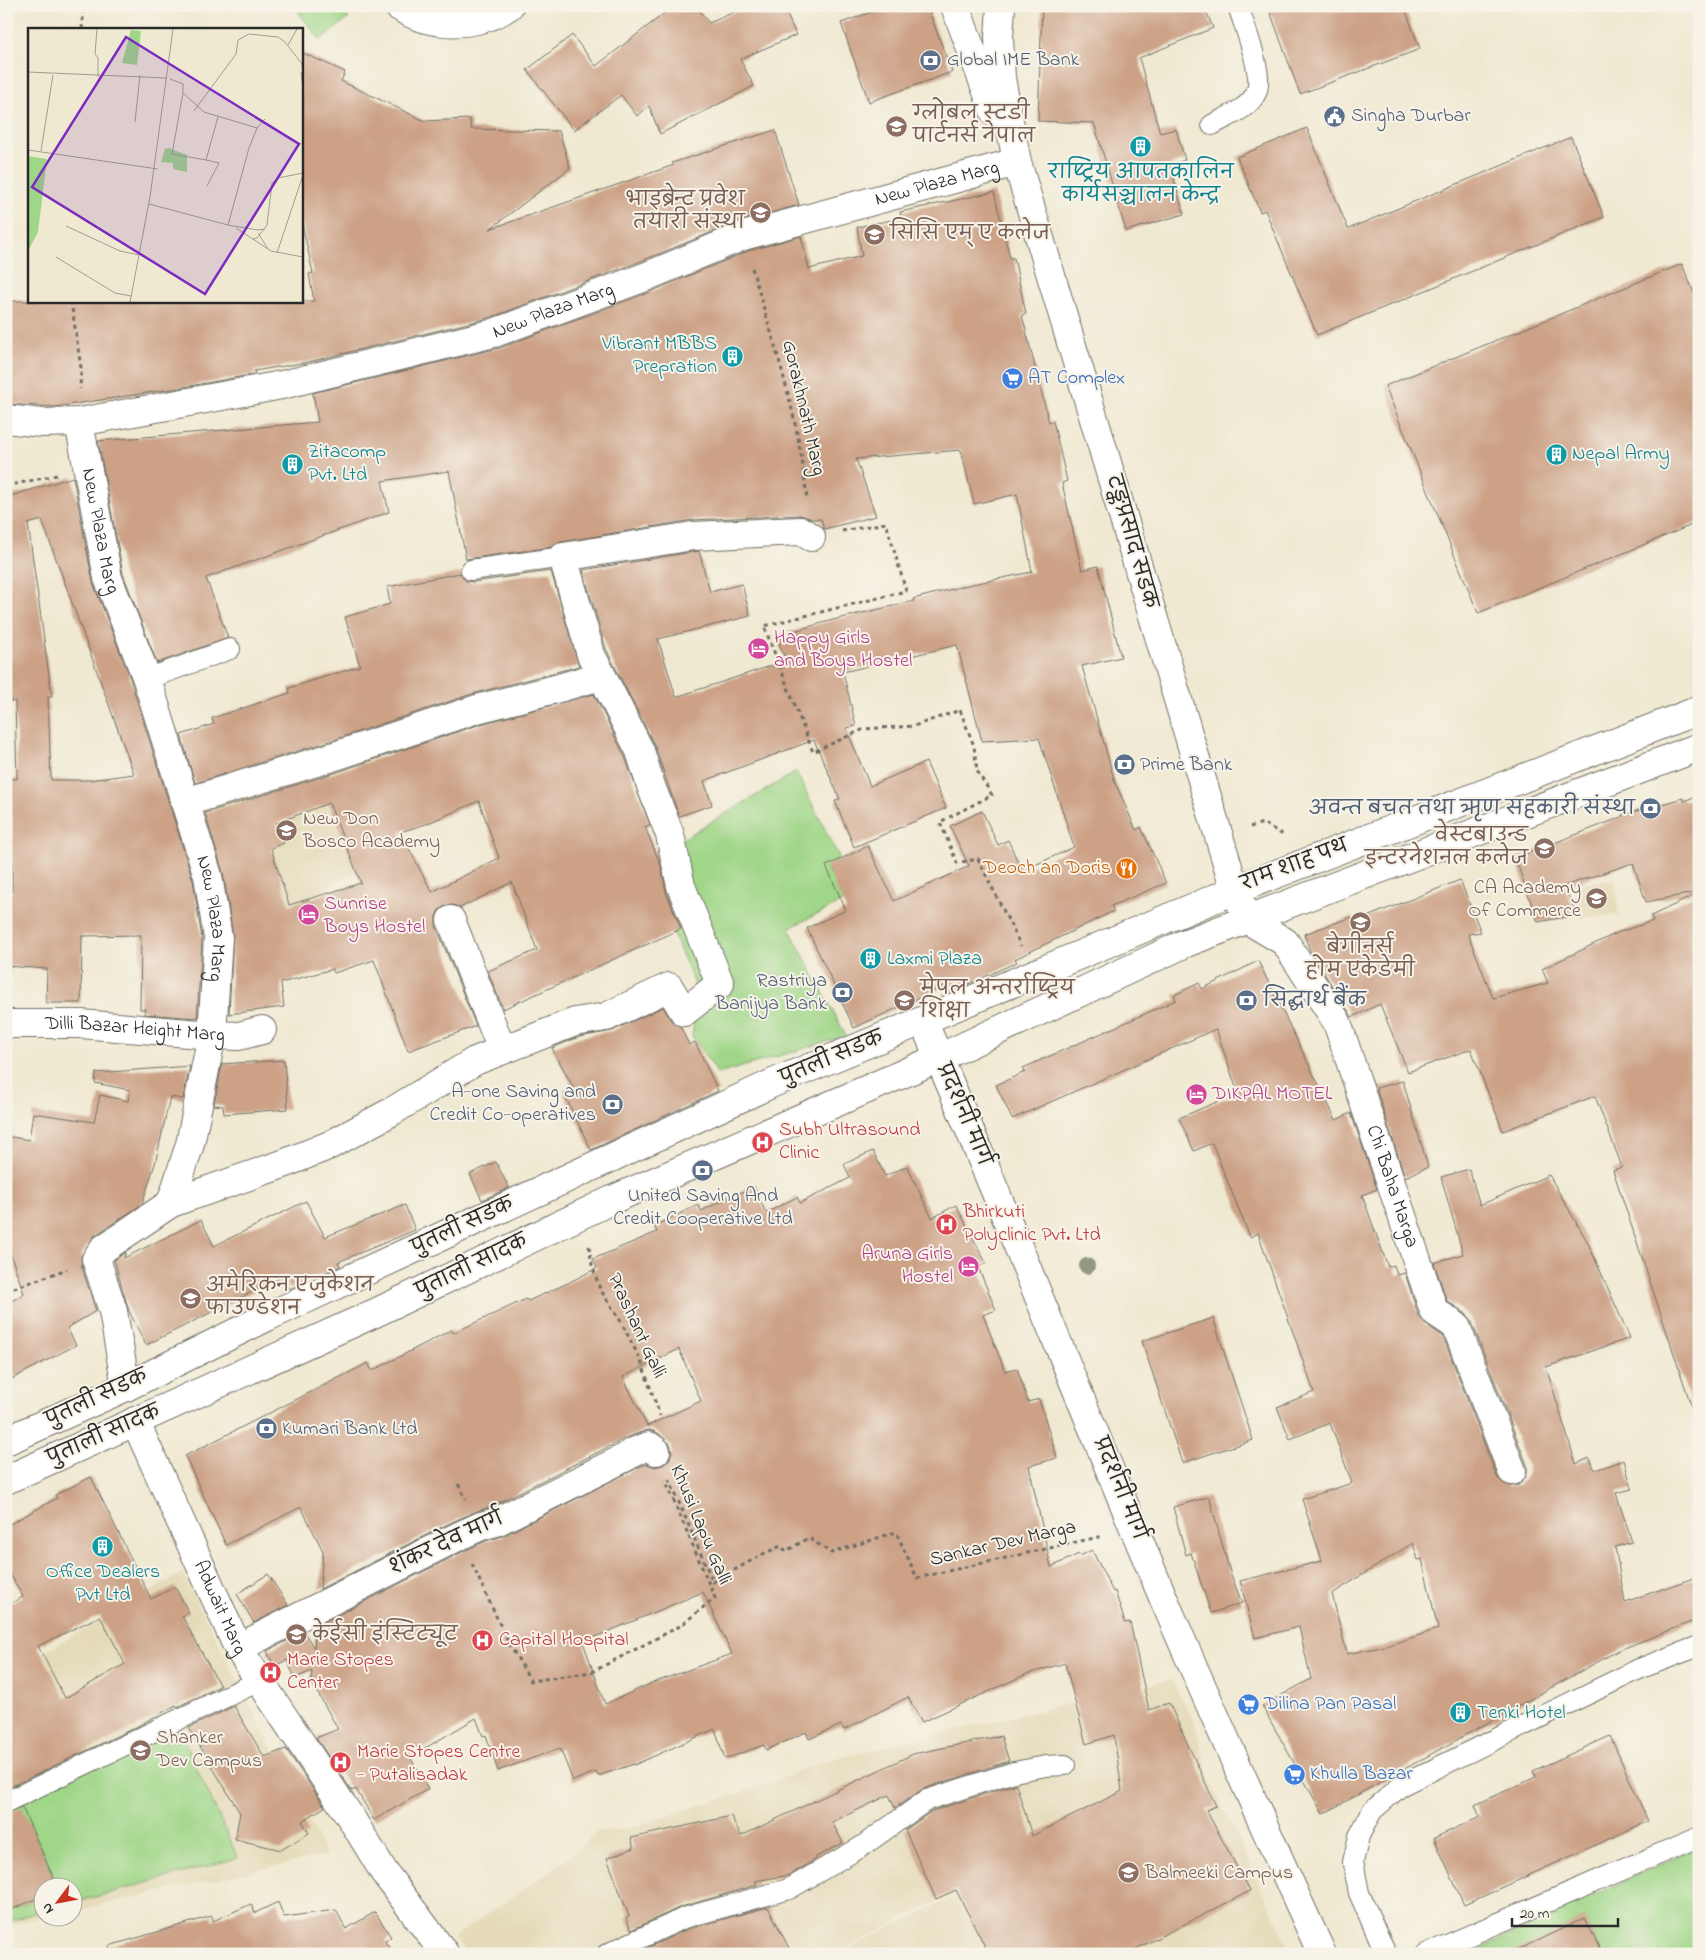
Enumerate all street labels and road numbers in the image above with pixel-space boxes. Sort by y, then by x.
street label: New Plaza Marg [872,153,1003,214]
street label: New Plaza Marg [488,275,618,347]
street label: Gorakhnath Marg [772,337,833,479]
street label: New Plaza Marg [73,466,127,599]
street label: टङ्कप्रसाद सडक [1098,471,1164,614]
street label: राम शाह पथ [1236,832,1354,900]
street label: New Plaza Marg [188,852,232,983]
street label: Dilli Bazar Height Marg [44,1009,225,1051]
street label: पुतली सडक [774,1021,890,1094]
street label: प्रदर्शनी मार्ग [928,1057,1001,1172]
street label: Chi Baha Marga [1358,1121,1426,1252]
street label: पुतली सडक [405,1187,520,1264]
street label: पुताली सादक [409,1224,534,1307]
street label: Prashant Galli [599,1269,673,1383]
street label: पुतली सडक [39,1359,154,1436]
street label: पुताली सादक [41,1395,166,1474]
street label: प्रदर्शनी मार्ग [1085,1431,1156,1546]
street label: Khusi Lapu Galli [662,1460,738,1590]
street label: शंकर देव मार्ग [383,1501,510,1583]
street label: Sankar Dev Marga [927,1513,1079,1576]
street label: Adwait Marg [186,1556,254,1662]

